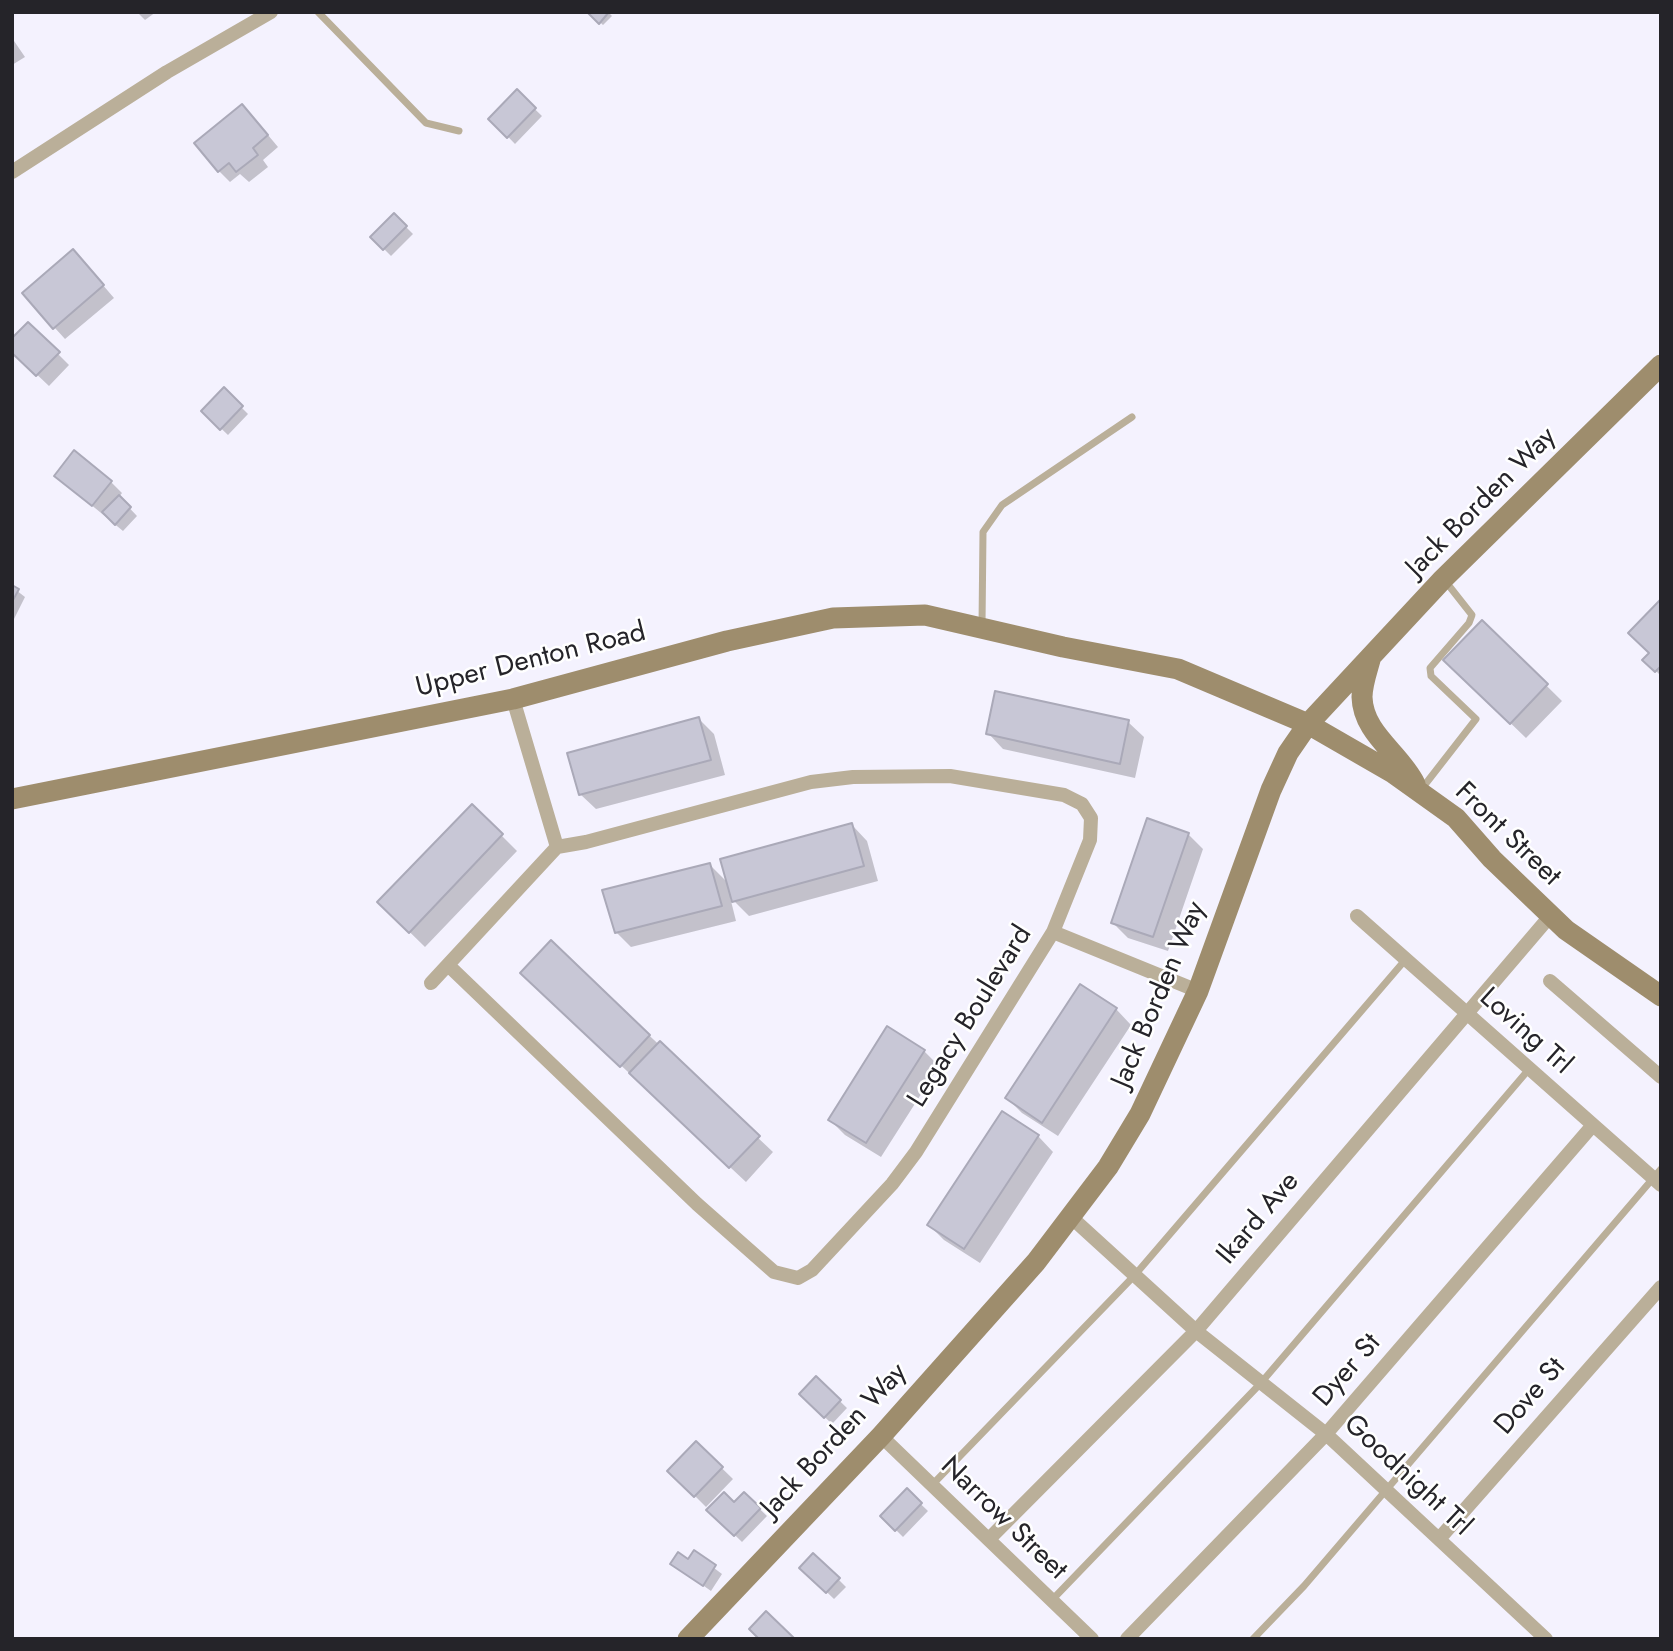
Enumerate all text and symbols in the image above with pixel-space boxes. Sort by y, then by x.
street label: Jack Borden Way [1400,421,1564,585]
street label: Upper Denton Road [413,616,649,706]
street label: Front Street [1447,776,1567,894]
street label: Jack Borden Way [1106,897,1214,1093]
street label: Legacy Boulevard [902,920,1040,1114]
street label: Loving Trl [1472,982,1578,1082]
street label: Ikard Ave [1211,1166,1307,1272]
street label: Dyer St [1307,1328,1389,1414]
street label: Dove St [1489,1352,1573,1442]
street label: Jack Borden Way [755,1357,915,1525]
street label: Goodnight Trl [1336,1408,1478,1544]
street label: Narrow Street [933,1450,1073,1588]

